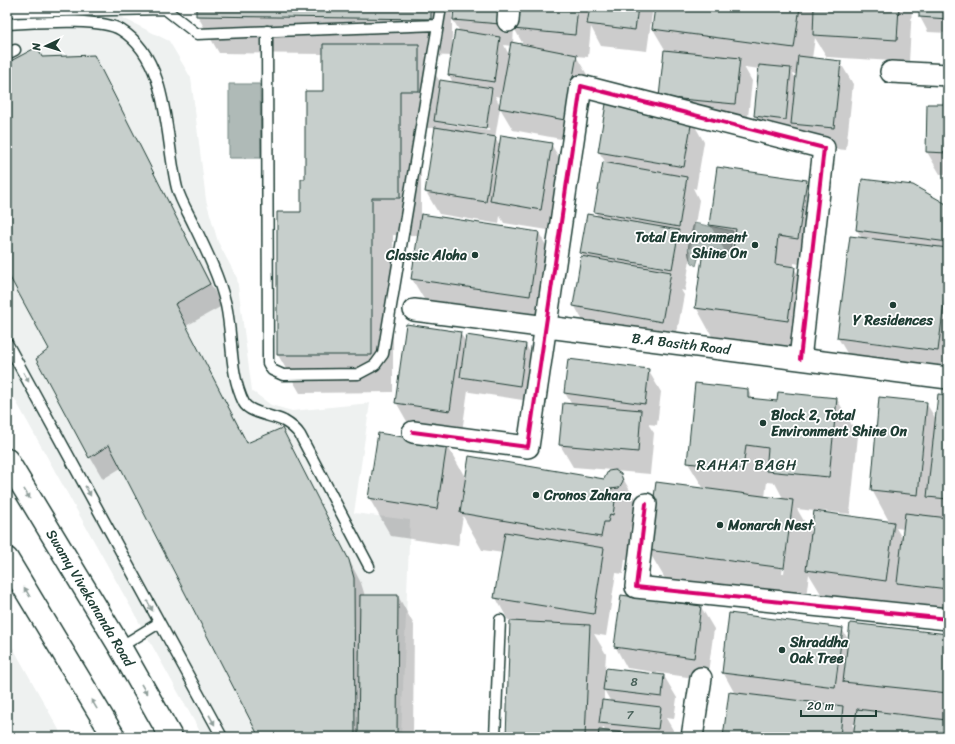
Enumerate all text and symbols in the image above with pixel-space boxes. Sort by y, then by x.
north arrow [26,26,66,66]
text: N [27,42,46,52]
place label: Total Environment Shine On [635,225,748,266]
marker: Total Environment Shine On [750,240,760,250]
place label: Classic Aloha [385,243,467,268]
marker: Classic Aloha [470,250,480,260]
marker: Y Residences [888,300,898,310]
place label: Y Residences [853,308,933,333]
street label: B.A Basith Road [630,326,733,363]
one-way arrow [22,371,29,383]
place label: Block 2, Total Environment Shine On [771,403,907,444]
marker: Block 2, Total Environment Shine On [758,418,768,428]
district label: RAHAT BAGH [697,452,797,478]
place label: Cronos Zahara [543,483,632,508]
one-way arrow [84,486,91,497]
one-way arrow [24,488,31,500]
marker: Cronos Zahara [531,490,541,500]
place label: Monarch Nest [727,513,815,538]
marker: Monarch Nest [715,520,725,530]
street label: Swamy Vivekananda Road [39,524,142,673]
one-way arrow [23,587,31,597]
one-way arrow [147,600,153,612]
place label: Shraddha Oak Tree [789,630,849,671]
marker: Shraddha Oak Tree [777,645,787,655]
house number: 8 [630,671,638,693]
one-way arrow [141,683,148,695]
scale bar [801,692,876,718]
text: 20 m [807,695,834,717]
one-way arrow [91,698,98,710]
house number: 7 [627,704,635,726]
one-way arrow [209,714,216,726]

